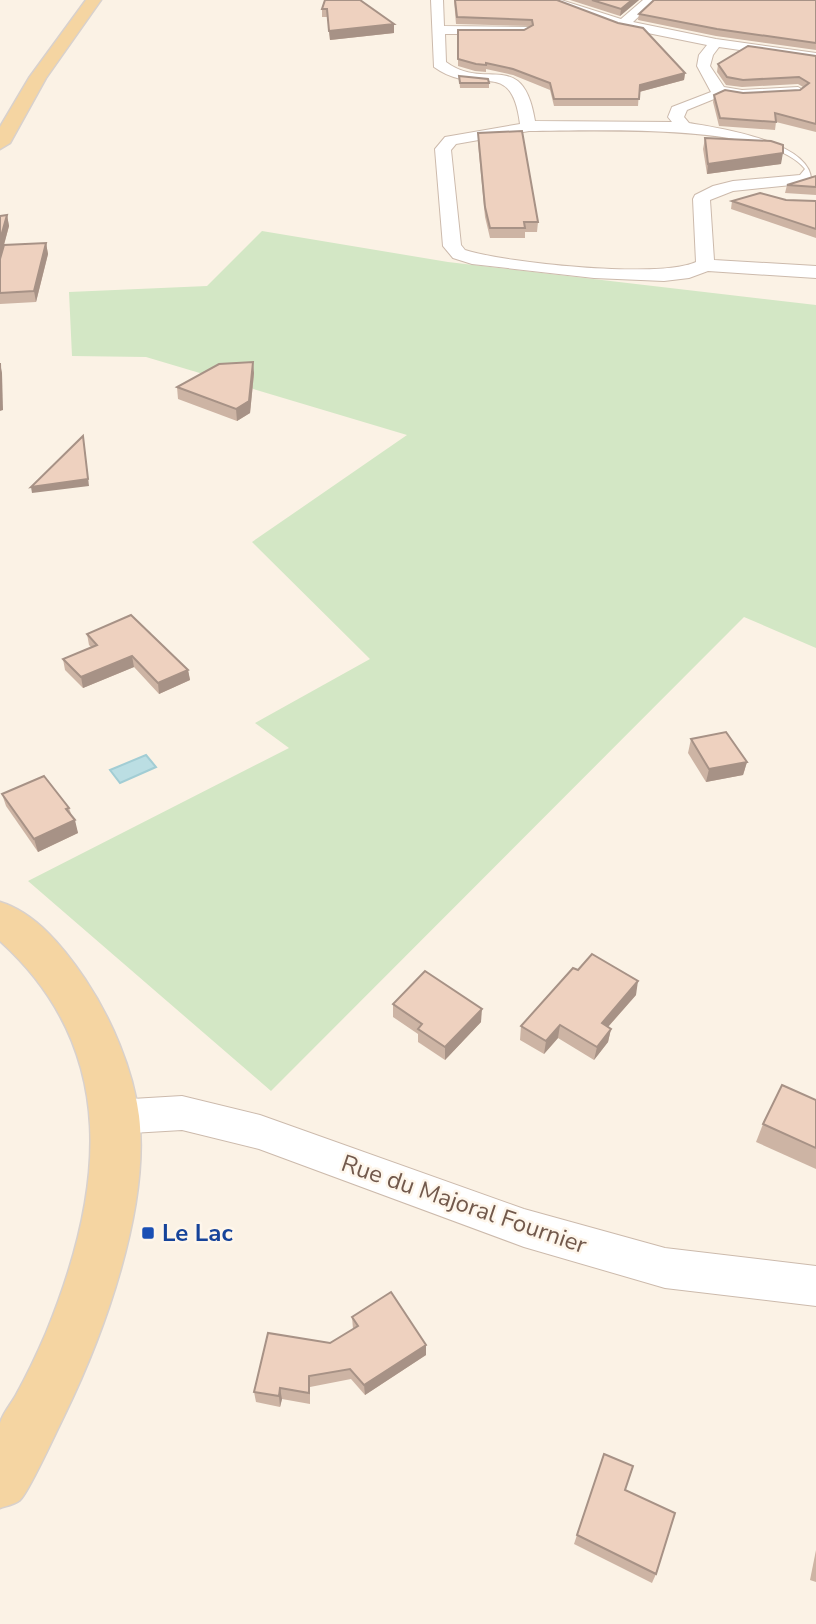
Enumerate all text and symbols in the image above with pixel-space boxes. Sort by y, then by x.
street label: Rue du Majoral Fournier [337,1147,591,1261]
place label: Le Lac [162,1217,233,1249]
marker: Le Lac [140,1225,156,1241]

